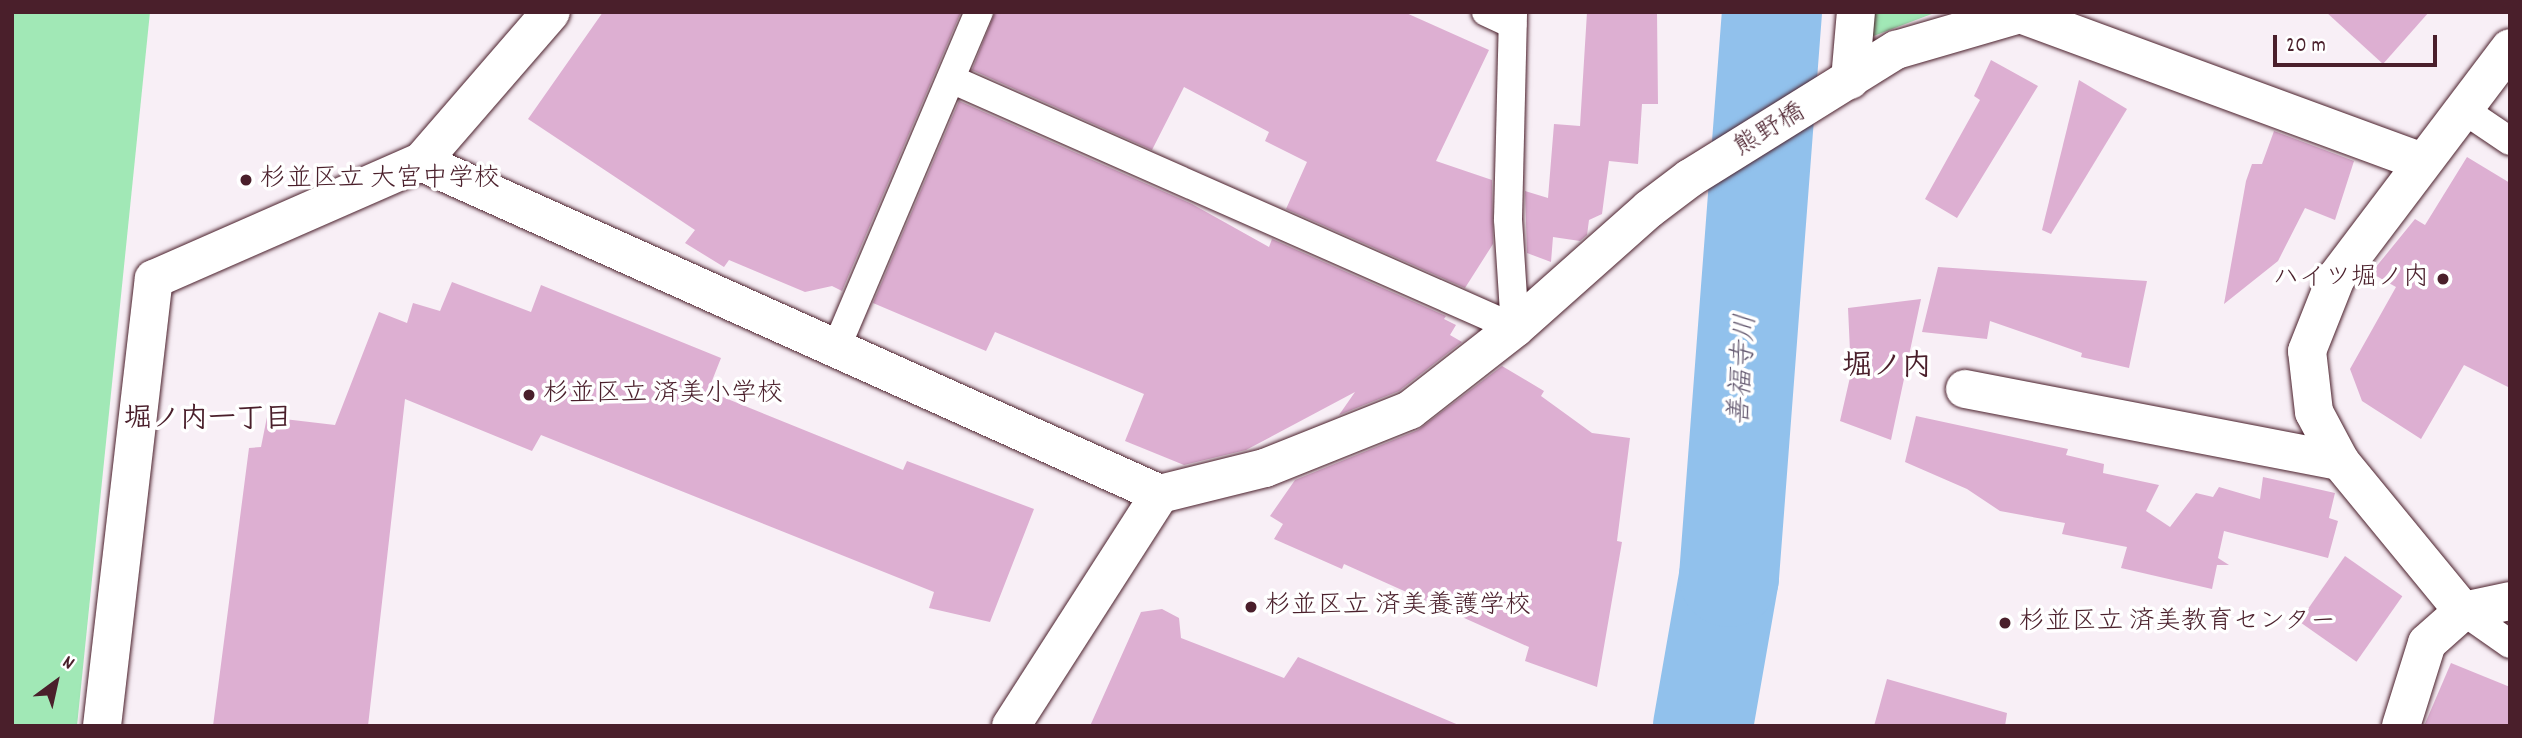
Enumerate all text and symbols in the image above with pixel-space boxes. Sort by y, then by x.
scale bar [2277,21,2442,65]
text: 20 m [2286,32,2326,62]
street label: 熊野橋 [1729,98,1811,164]
place label: 杉並区立 大宮中学校 [260,164,500,196]
marker: 杉並区立 大宮中学校 [238,172,254,188]
place label: ハイツ堀ノ内 [2273,263,2429,295]
marker: ハイツ堀ノ内 [2435,271,2451,287]
water label: 善福寺川 [1724,313,1766,427]
district label: 堀ノ内 [1842,351,1932,387]
place label: 杉並区立 済美小学校 [543,379,783,411]
marker: 杉並区立 済美小学校 [521,387,537,403]
district label: 堀ノ内一丁目 [124,404,292,438]
place label: 杉並区立 済美養護学校 [1265,591,1531,623]
marker: 杉並区立 済美養護学校 [1243,599,1259,615]
place label: 杉並区立 済美教育センター [2019,607,2337,639]
marker: 杉並区立 済美教育センター [1997,615,2013,631]
north arrow [21,647,91,717]
text: N [56,650,79,678]

